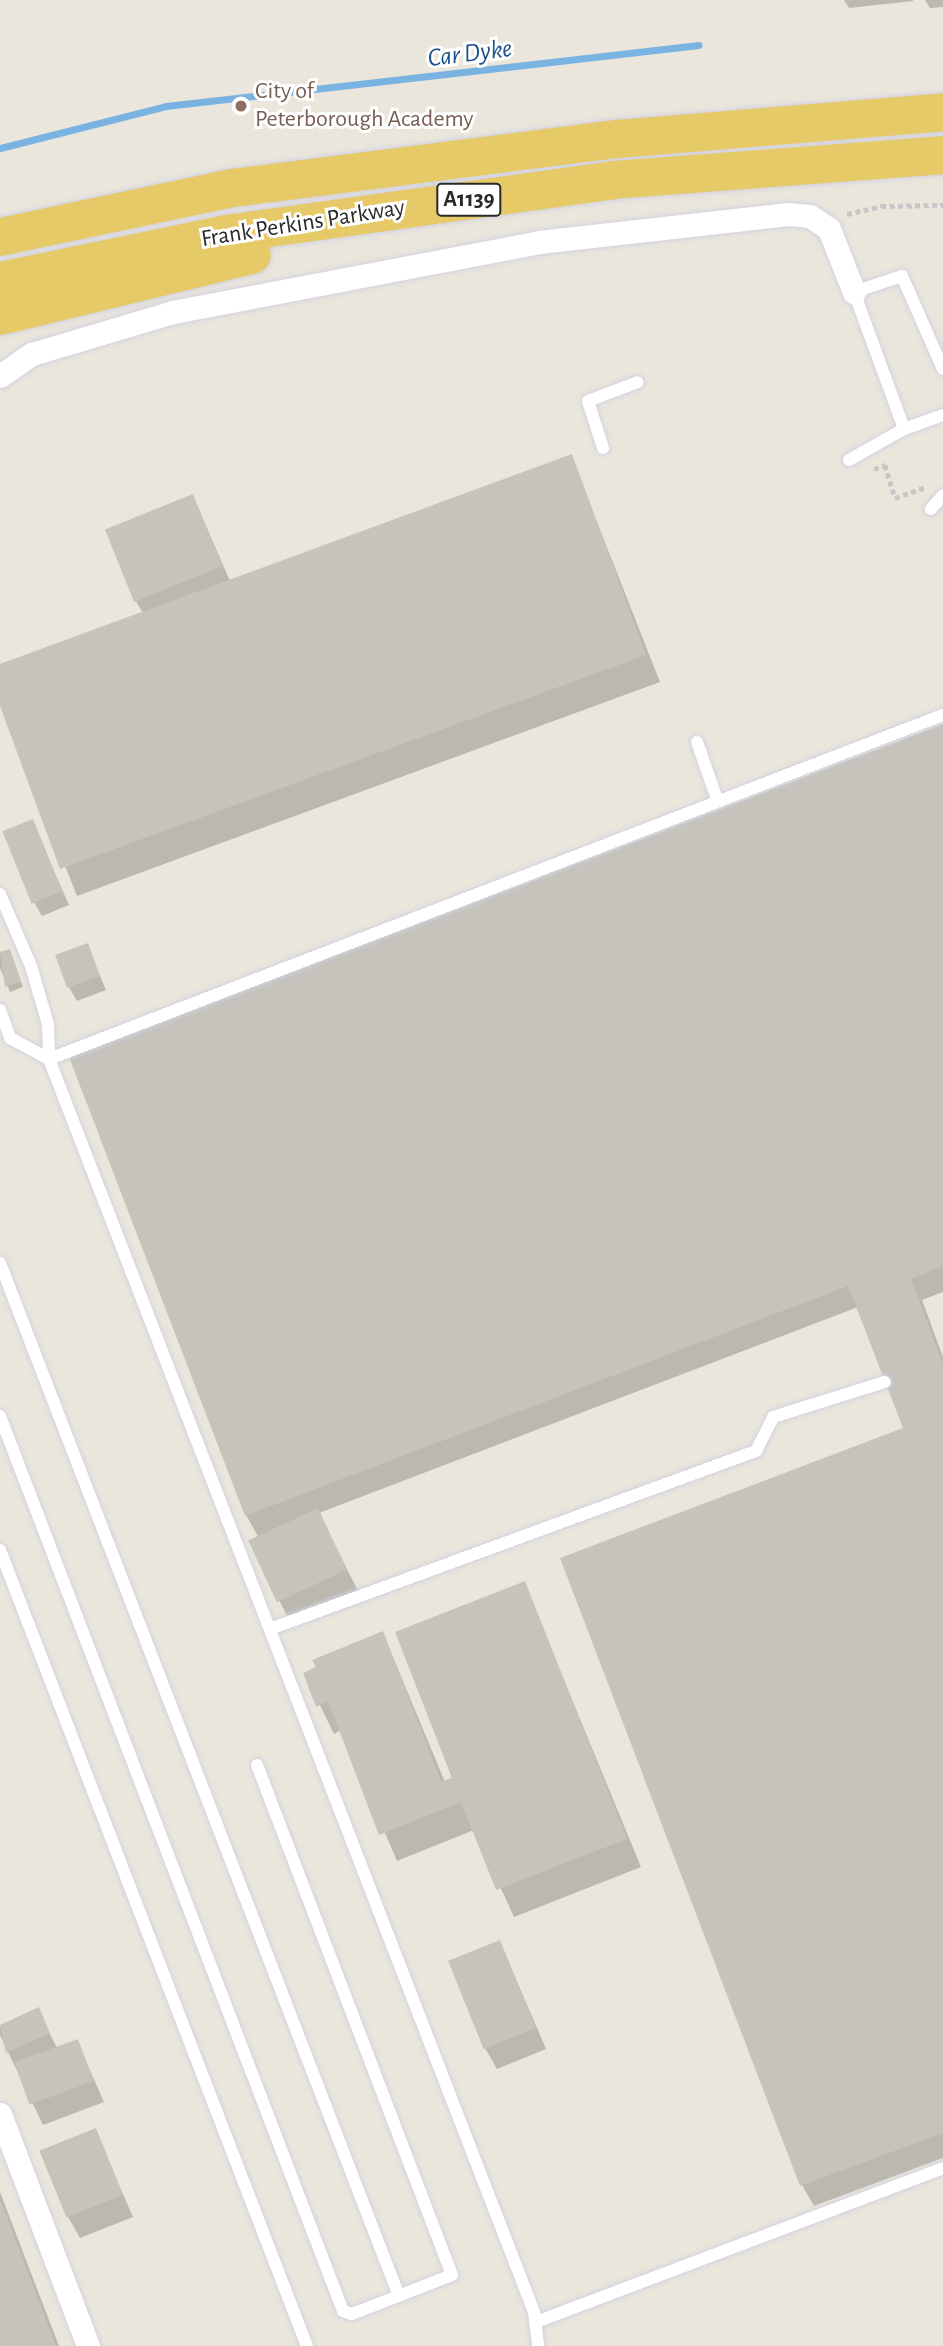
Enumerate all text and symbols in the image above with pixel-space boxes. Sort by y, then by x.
water label: Car Dyke [426,33,514,75]
place label: City of Peterborough Academy [255,78,473,134]
marker: City of Peterborough Academy [233,98,249,114]
road number: A1139 [436,181,502,220]
street label: Frank Perkins Parkway [199,194,407,254]

